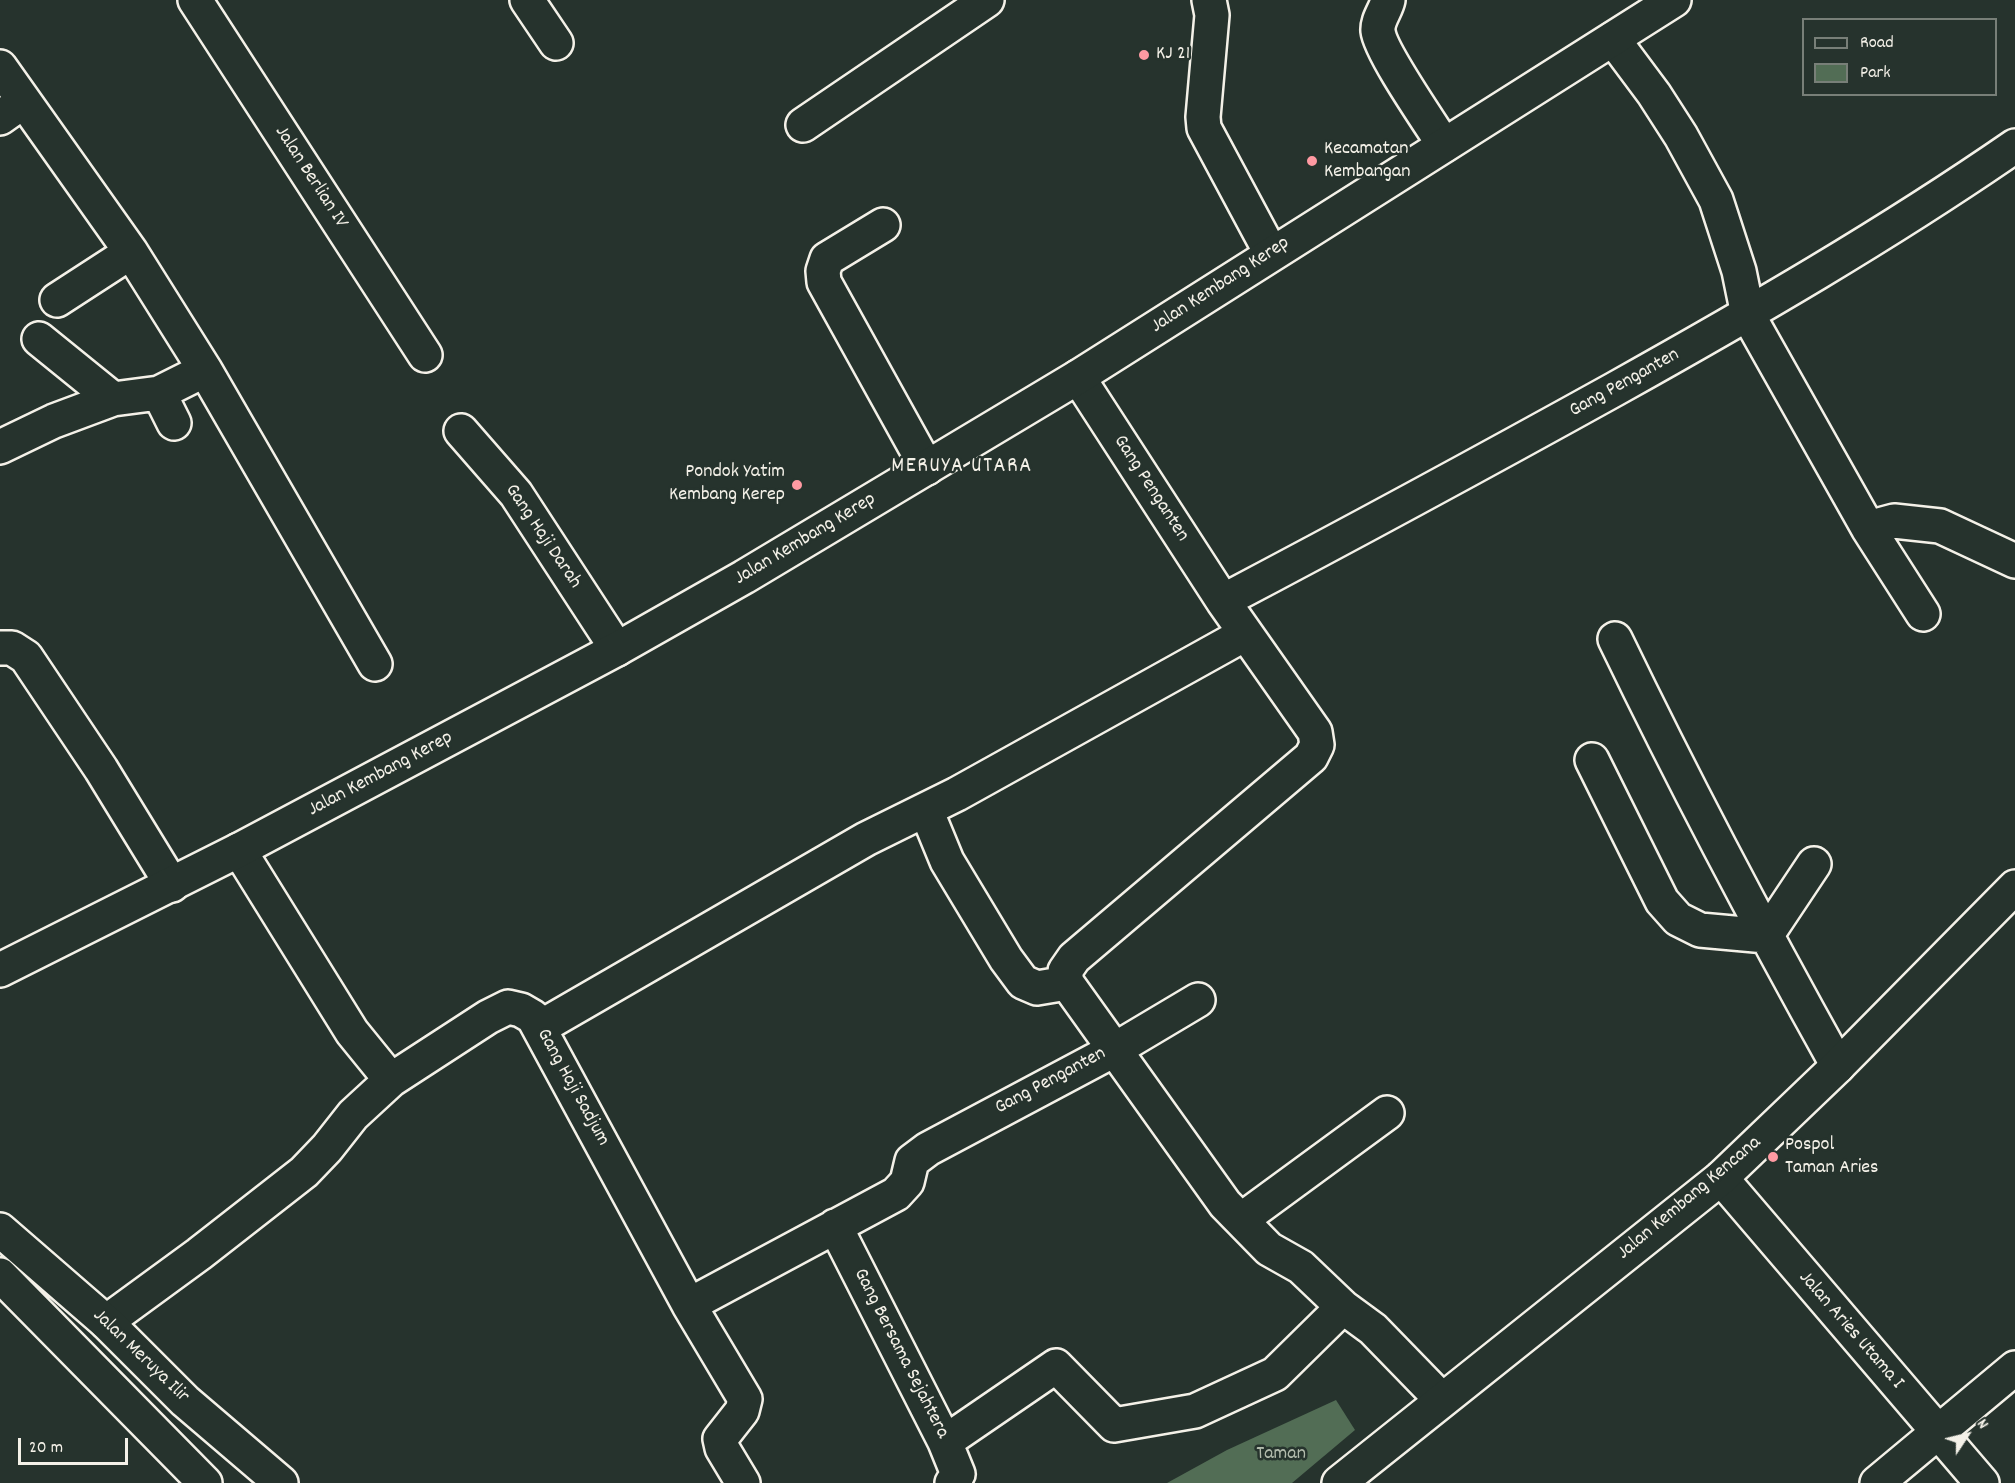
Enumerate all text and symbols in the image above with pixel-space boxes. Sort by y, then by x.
legend [1802,18,1997,96]
text: Road [1860,31,1894,56]
place label: KJ 21 [1156,43,1190,67]
marker: KJ 21 [1137,48,1151,62]
text: Park [1860,61,1891,86]
street label: Jalan Berlian IV [268,122,352,234]
place label: Kecamatan Kembangan [1324,138,1410,185]
marker: Kecamatan Kembangan [1305,154,1319,168]
street label: Jalan Kembang Kerep [1147,232,1295,340]
street label: Gang Penganten [1566,344,1684,424]
street label: Gang Penganten [1107,431,1193,547]
district label: MERUYA UTARA [891,455,1033,481]
place label: Pondok Yatim Kembang Kerep [669,461,785,508]
marker: Pondok Yatim Kembang Kerep [790,478,804,492]
street label: Gang Haji Darah [498,480,586,594]
street label: Jalan Kembang Kerep [731,488,881,592]
street label: Jalan Kembang Kerep [305,727,457,823]
street label: Gang Haji Sadjum [530,1025,614,1151]
street label: Gang Penganten [992,1043,1110,1121]
street label: Jalan Kembang Kencana [1613,1132,1767,1266]
place label: Pospol Taman Aries [1785,1134,1879,1181]
marker: Pospol Taman Aries [1766,1150,1780,1164]
street label: Gang Bersama Sejahtera [847,1265,953,1443]
street label: Jalan Aries Utama I [1792,1267,1908,1395]
street label: Jalan Meruya Ilir [87,1305,193,1409]
north arrow [1937,1405,1997,1465]
text: N [1970,1415,1994,1434]
scale bar [21,1426,130,1464]
text: 20 m [29,1436,63,1461]
park label: Taman [1256,1443,1306,1467]

